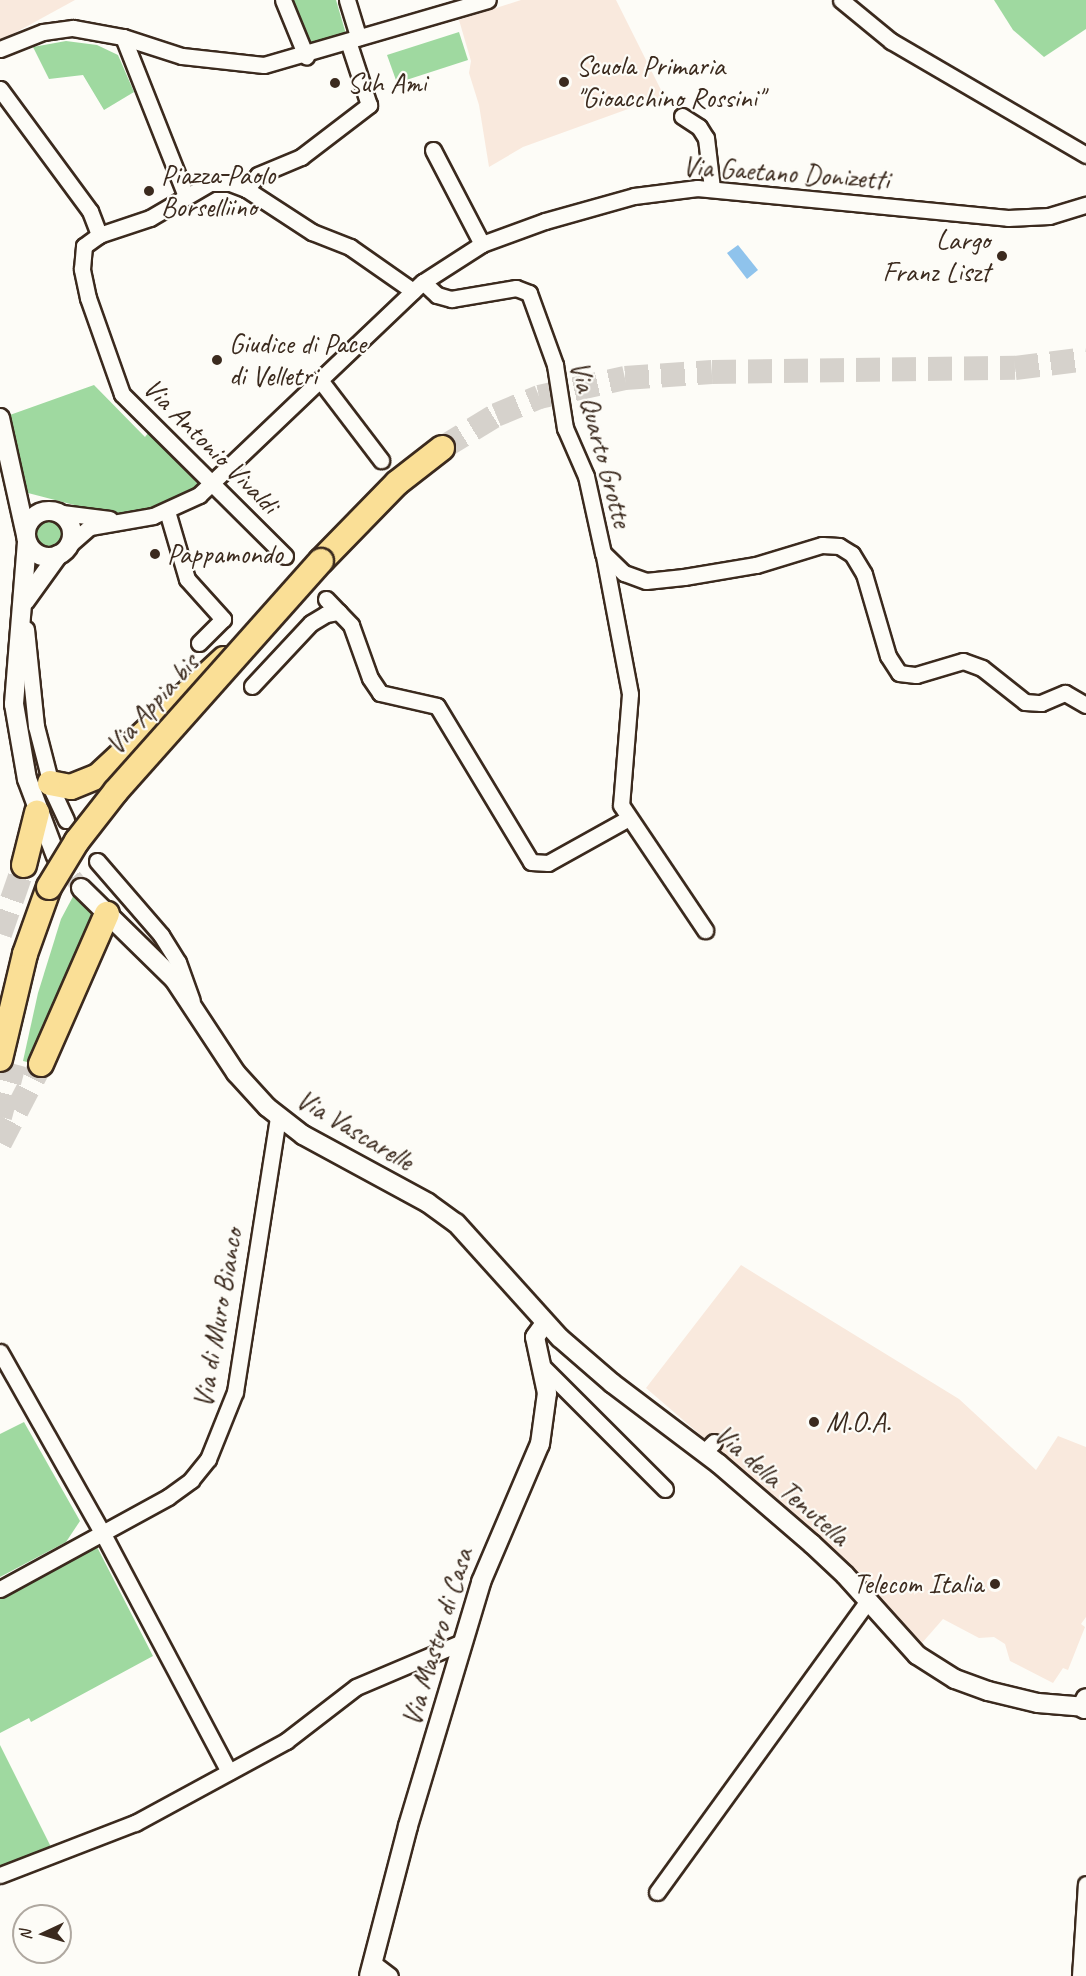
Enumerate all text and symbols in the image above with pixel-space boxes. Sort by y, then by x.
place label: Scuola Primaria "Gioacchino Rossini" [576,49,764,115]
place label: Suh Ami [347,66,425,100]
marker: Scuola Primaria "Gioacchino Rossini" [557,75,571,89]
marker: Suh Ami [328,76,342,90]
street label: Via Gaetano Donizetti [681,149,891,197]
place label: Piazza Paolo Borselliino [161,158,275,224]
marker: Piazza Paolo Borselliino [142,184,156,198]
place label: Largo Franz Liszt [882,223,990,289]
marker: Largo Franz Liszt [995,249,1009,263]
place label: Giudice di Pace di Velletri [229,327,367,393]
marker: Giudice di Pace di Velletri [210,353,224,367]
street label: Via Quarto Grotte [563,358,639,530]
street label: Via Antonio Vivaldi [136,371,286,521]
place label: Pappamondo [167,537,283,571]
marker: Pappamondo [148,547,162,561]
street label: Via Appia bis [99,647,205,761]
street label: Via Vascarelle [291,1082,419,1178]
street label: Via di Muro Bianco [186,1226,250,1410]
place label: M.O.A. [826,1405,891,1439]
marker: M.O.A. [807,1415,821,1429]
street label: Via della Tenutella [708,1418,856,1552]
street label: Via Mastro di Casa [394,1544,480,1730]
place label: Telecom Italia [853,1567,983,1601]
marker: Telecom Italia [988,1577,1002,1591]
north arrow [12,1904,72,1964]
text: N [16,1929,36,1941]

